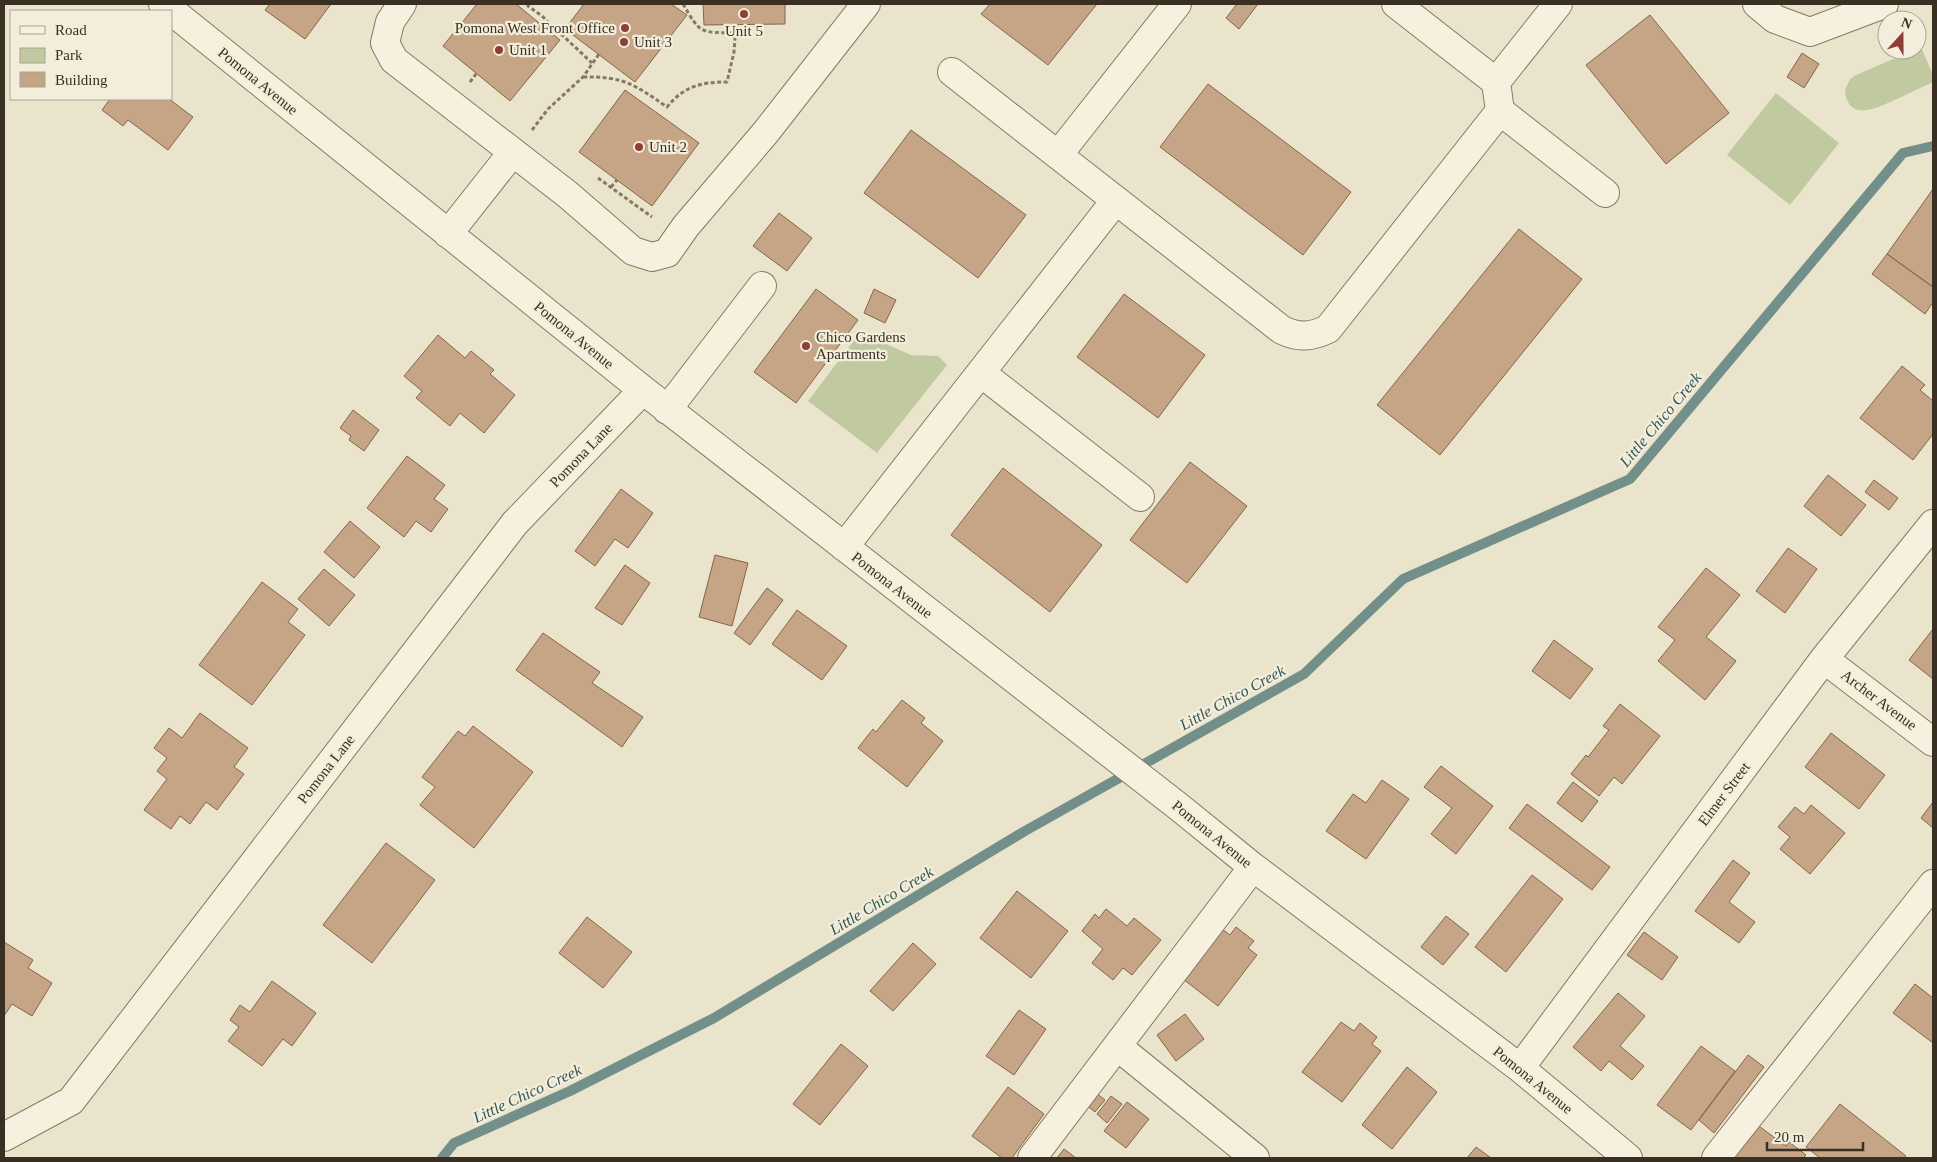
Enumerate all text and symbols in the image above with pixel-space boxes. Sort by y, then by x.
marker: Unit 5 [738,8,750,20]
legend [10,10,172,100]
north arrow [1877,10,1927,60]
text: N [1899,15,1914,32]
place label: Pomona West Front Office [455,20,615,36]
text: Road [55,22,87,38]
marker: Pomona West Front Office [619,22,631,34]
place label: Unit 5 [725,23,763,39]
place label: Unit 3 [634,34,672,50]
marker: Unit 3 [618,36,630,48]
place label: Unit 1 [509,42,547,58]
street label: Pomona Avenue [215,44,301,118]
marker: Unit 1 [493,44,505,56]
text: Park [55,47,83,63]
text: Building [55,72,108,88]
place label: Unit 2 [649,139,687,155]
marker: Unit 2 [633,141,645,153]
street label: Pomona Avenue [531,298,617,372]
place label: Chico Gardens Apartments [816,329,906,362]
marker: Chico Gardens Apartments [800,340,812,352]
water label: Little Chico Creek [1615,368,1705,471]
street label: Pomona Lane [546,419,616,490]
street label: Pomona Avenue [849,549,936,622]
water label: Little Chico Creek [1176,661,1289,734]
street label: Archer Avenue [1838,666,1920,734]
street label: Pomona Lane [294,731,358,807]
street label: Elmer Street [1695,758,1754,829]
street label: Pomona Avenue [1169,797,1255,871]
water label: Little Chico Creek [826,862,937,939]
street label: Pomona Avenue [1490,1043,1576,1117]
water label: Little Chico Creek [469,1061,585,1126]
scale bar [1767,1120,1863,1152]
text: 20 m [1774,1129,1805,1145]

